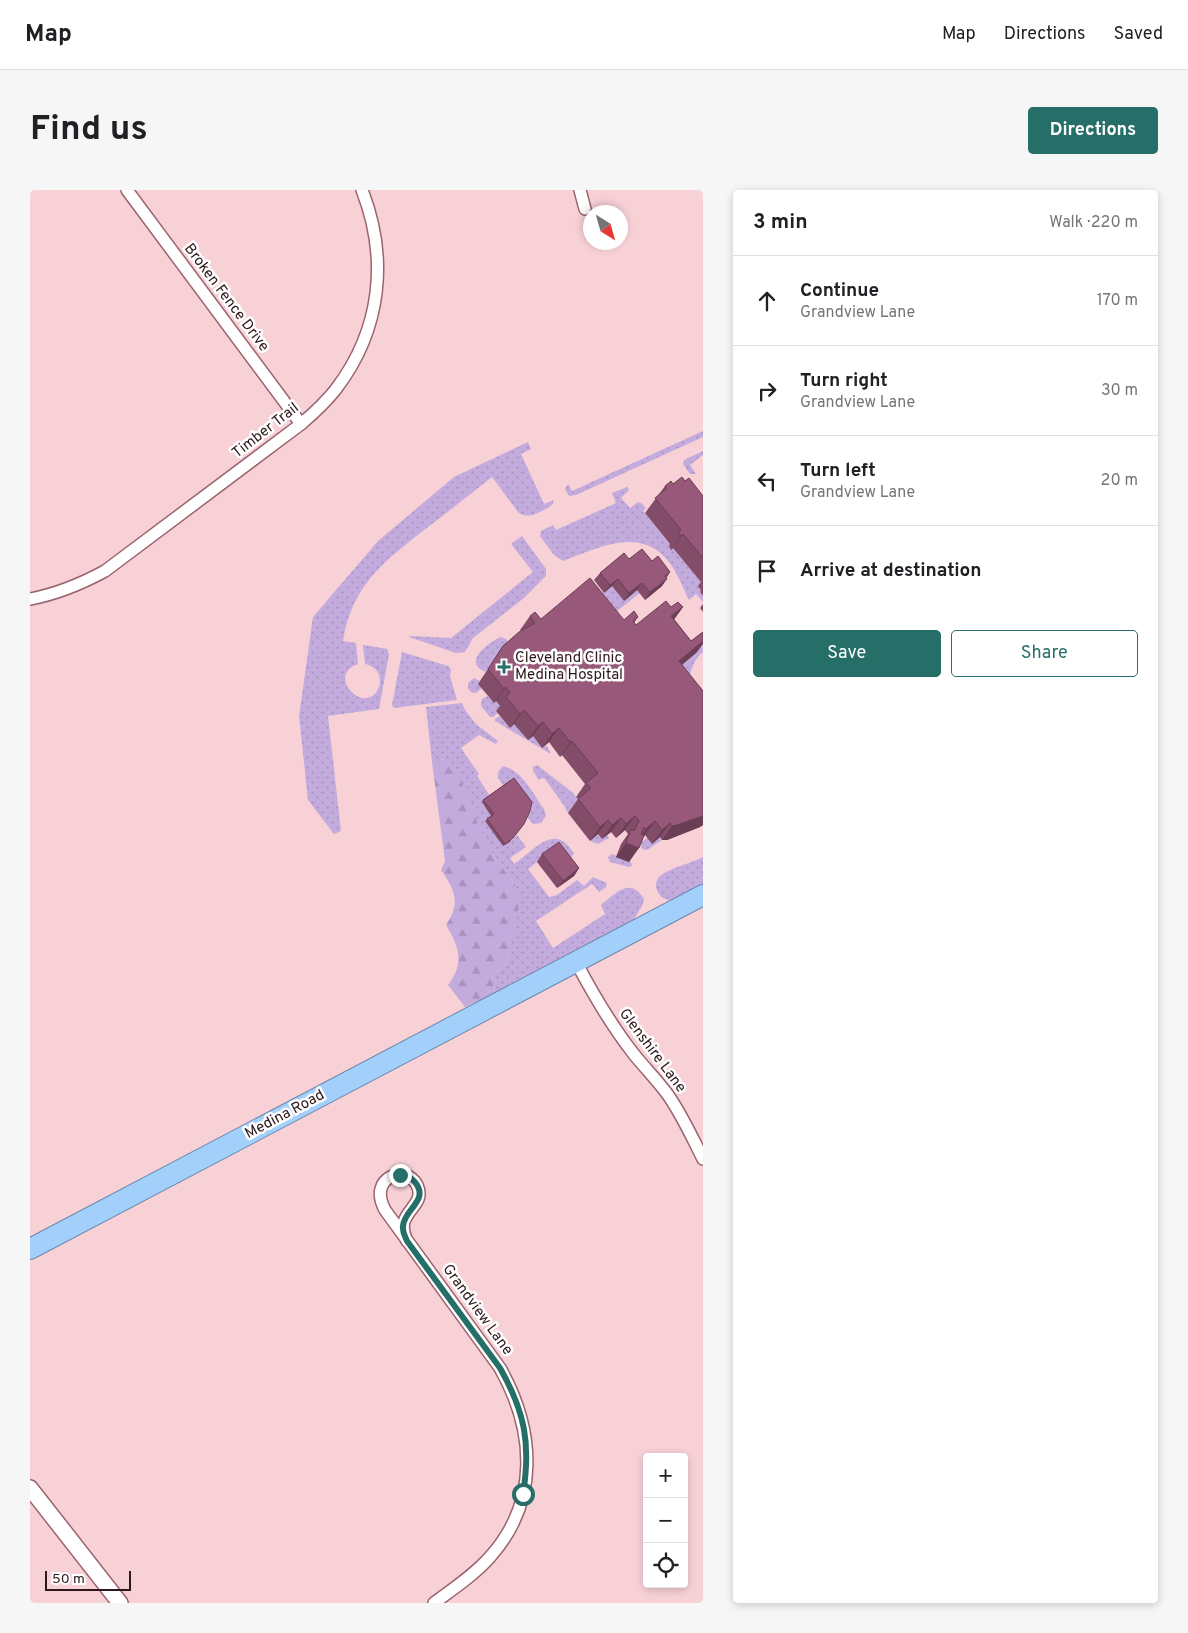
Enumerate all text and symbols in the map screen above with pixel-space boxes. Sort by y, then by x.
text: Map [25,20,72,50]
text: Map [942,23,976,46]
text: Directions [1004,23,1086,46]
text: Saved [1114,23,1163,46]
button: Directions [1028,107,1158,154]
text: Find us [30,108,148,152]
north arrow [583,205,628,250]
text: 3 min [753,209,808,236]
text: Walk · 220 m [1049,213,1138,233]
street label: Broken Fence Drive [179,240,273,356]
text: Continue [800,279,879,303]
icon: ahead [753,287,781,315]
text: 170 m [1097,291,1138,311]
text: Grandview Lane [800,303,915,323]
text: Turn right [800,369,888,393]
icon: right [753,377,781,405]
text: 30 m [1101,381,1138,401]
text: Grandview Lane [800,393,915,413]
street label: Timber Trail [229,399,303,463]
text: Turn left [800,459,876,483]
icon: left [753,467,781,495]
text: 20 m [1101,471,1138,491]
text: Grandview Lane [800,483,915,503]
icon: arrive [753,557,781,585]
text: Arrive at destination [800,559,981,583]
button: Save [753,630,941,677]
button: Share [951,630,1138,677]
place label: Cleveland Clinic Medina Hospital [515,649,623,685]
marker: Cleveland Clinic Medina Hospital [497,660,511,674]
street label: Glenshire Lane [614,1005,690,1097]
street label: Medina Road [242,1086,328,1144]
route end [389,1164,412,1187]
street label: Grandview Lane [438,1261,516,1359]
map controls [643,1453,688,1588]
button: + [643,1453,688,1498]
route start [512,1483,535,1506]
button: − [643,1498,688,1543]
button: locate [643,1543,688,1588]
scale bar [45,1568,131,1591]
text: 50 m [52,1571,85,1588]

